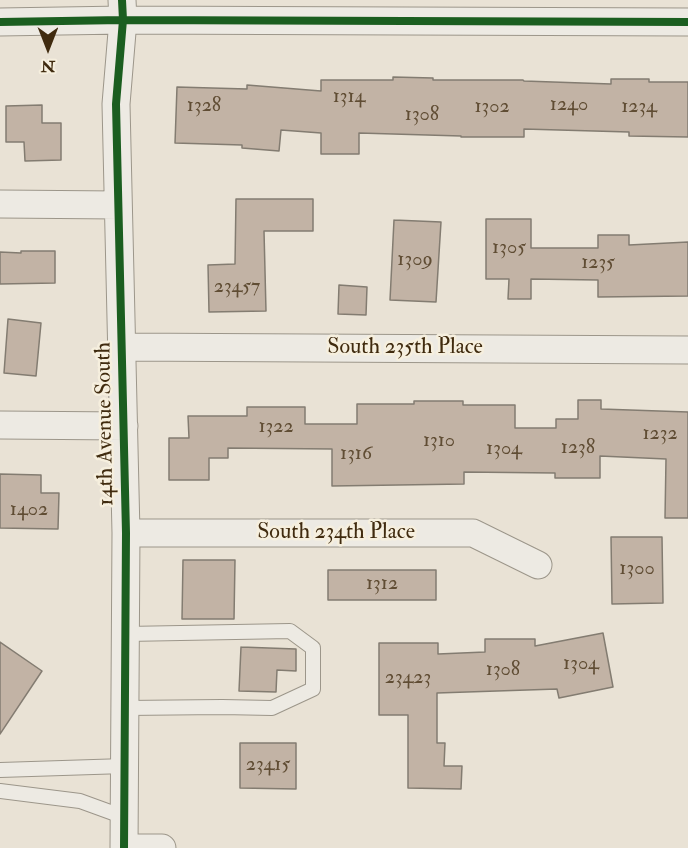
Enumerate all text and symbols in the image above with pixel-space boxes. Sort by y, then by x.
north arrow [18,18,78,78]
text: N [41,56,55,76]
house number: 1314 [333,86,365,110]
house number: 1240 [550,94,588,118]
house number: 1328 [187,95,221,119]
house number: 1302 [474,96,510,120]
house number: 1234 [621,96,657,120]
house number: 1308 [405,104,439,128]
house number: 1305 [492,237,526,261]
house number: 1309 [397,249,433,273]
house number: 1235 [581,252,615,276]
house number: 23457 [214,276,260,300]
street label: South 235th Place [327,335,483,361]
street label: 14th Avenue South [91,342,121,506]
house number: 1322 [258,416,294,440]
house number: 1232 [642,423,678,447]
house number: 1310 [423,430,455,454]
house number: 1238 [561,437,595,461]
house number: 1304 [486,438,522,462]
house number: 1316 [340,443,372,467]
house number: 1402 [10,499,48,523]
street label: South 234th Place [257,520,415,546]
house number: 1300 [619,558,655,582]
house number: 1312 [366,573,398,597]
house number: 1304 [563,653,599,677]
house number: 1308 [486,659,520,683]
house number: 23423 [385,667,431,691]
house number: 23415 [246,754,290,778]

